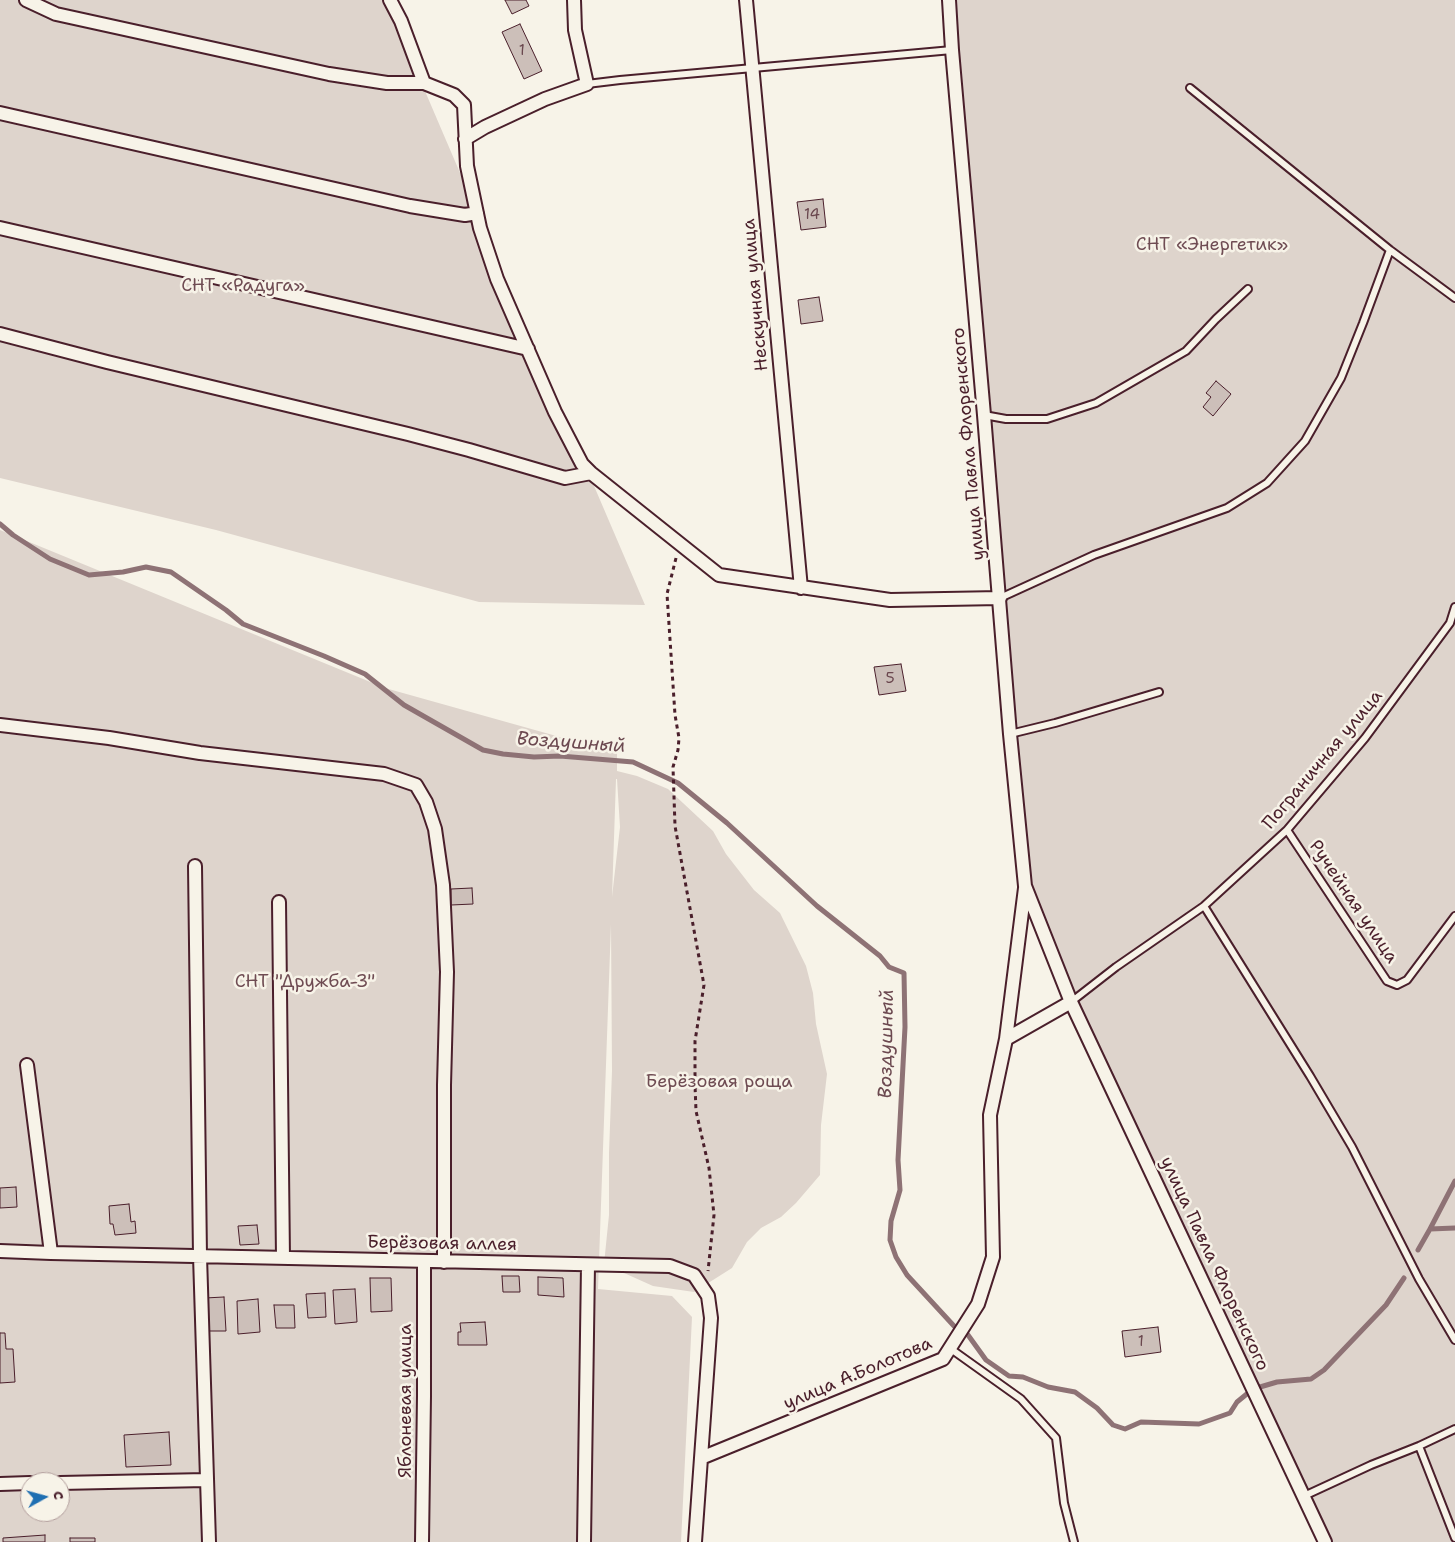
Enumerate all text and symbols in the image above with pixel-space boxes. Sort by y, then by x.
house number: 1 [519,42,525,60]
house number: 14 [804,206,820,224]
street label: Нескучная улица [739,218,773,372]
park label: СНТ «Энергетик» [1136,234,1288,256]
park label: СНТ «Радуга» [181,275,305,297]
street label: улица Павла Флоренского [948,327,990,561]
house number: 5 [885,670,895,688]
street label: Пограничная улица [1258,686,1388,834]
water label: Воздушный [516,728,626,758]
street label: Ручейная улица [1304,836,1402,968]
park label: СНТ "Дружба-3" [235,971,375,993]
water label: Воздушный [875,989,899,1099]
park label: Берёзовая роща [646,1071,792,1093]
street label: улица Павла Флоренского [1155,1153,1273,1375]
street label: Берёзовая аллея [367,1232,517,1256]
street label: Яблоневая улица [395,1324,417,1478]
street label: улица А.Болотова [780,1333,936,1415]
house number: 1 [1138,1333,1144,1351]
north arrow [20,1472,70,1522]
text: С [49,1490,68,1501]

